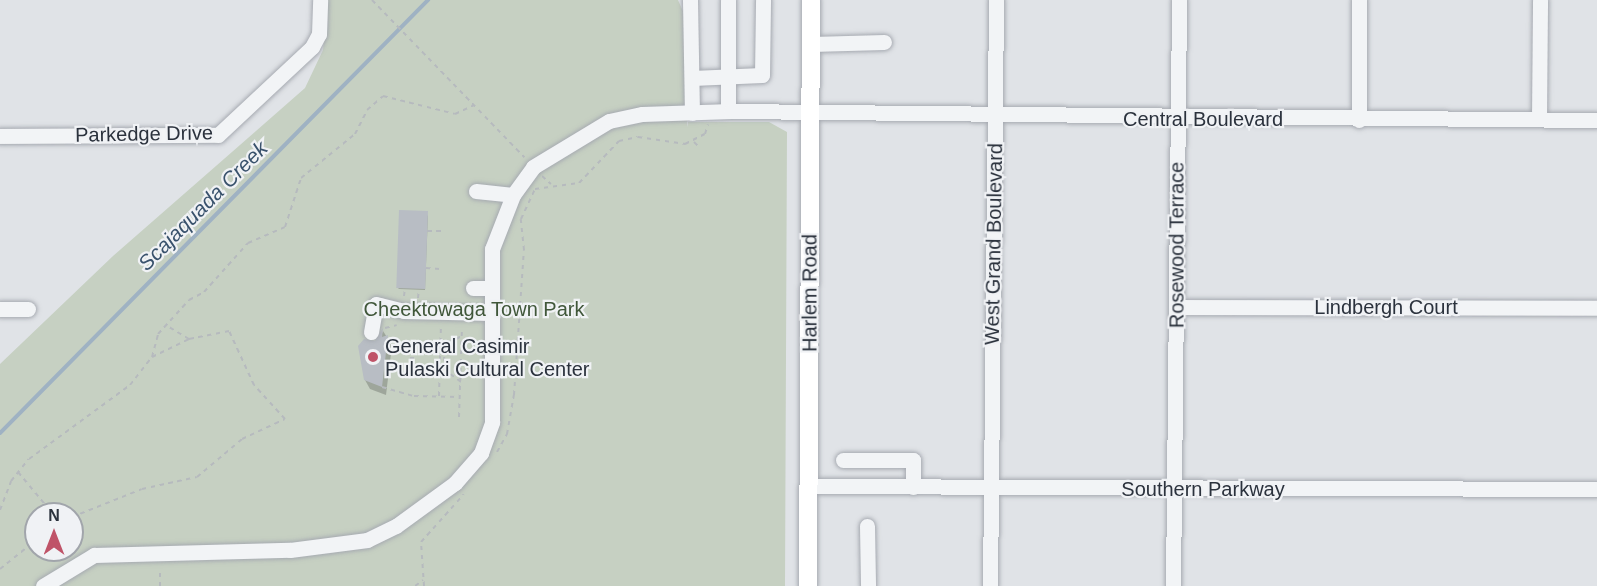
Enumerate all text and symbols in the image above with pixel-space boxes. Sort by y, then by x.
street label: Central Boulevard [1123,107,1283,131]
street label: Parkedge Drive [75,121,213,147]
water label: Scajaquada Creek [133,136,273,276]
street label: West Grand Boulevard [980,143,1008,345]
street label: Rosewood Terrace [1165,162,1189,328]
street label: Harlem Road [798,234,822,352]
street label: Lindbergh Court [1314,295,1458,319]
park label: Cheektowaga Town Park [363,297,585,321]
place label: General Casimir Pulaski Cultural Center [385,334,590,381]
marker: General Casimir Pulaski Cultural Center [366,350,380,364]
street label: Southern Parkway [1121,477,1285,501]
north arrow [24,502,84,562]
text: N [48,507,60,524]

